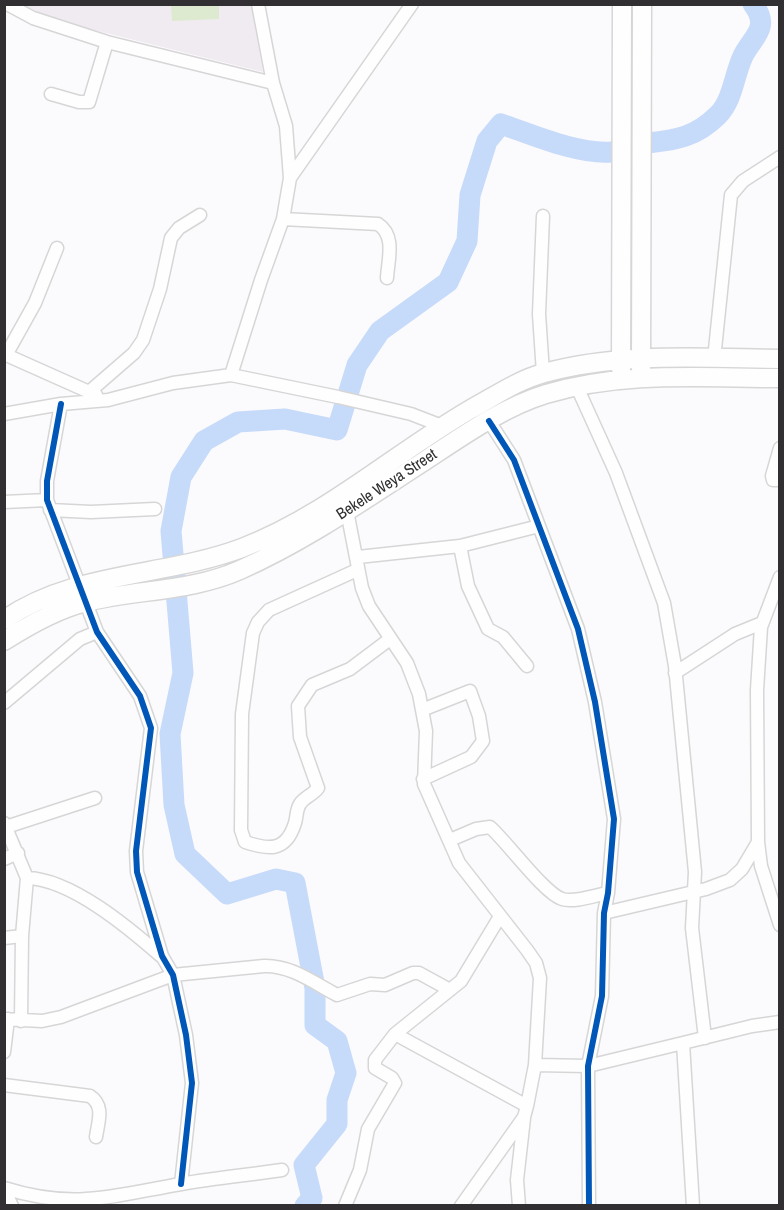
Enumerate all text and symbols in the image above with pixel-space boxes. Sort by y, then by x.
street label: Bekele Weya Street [333,445,441,525]

